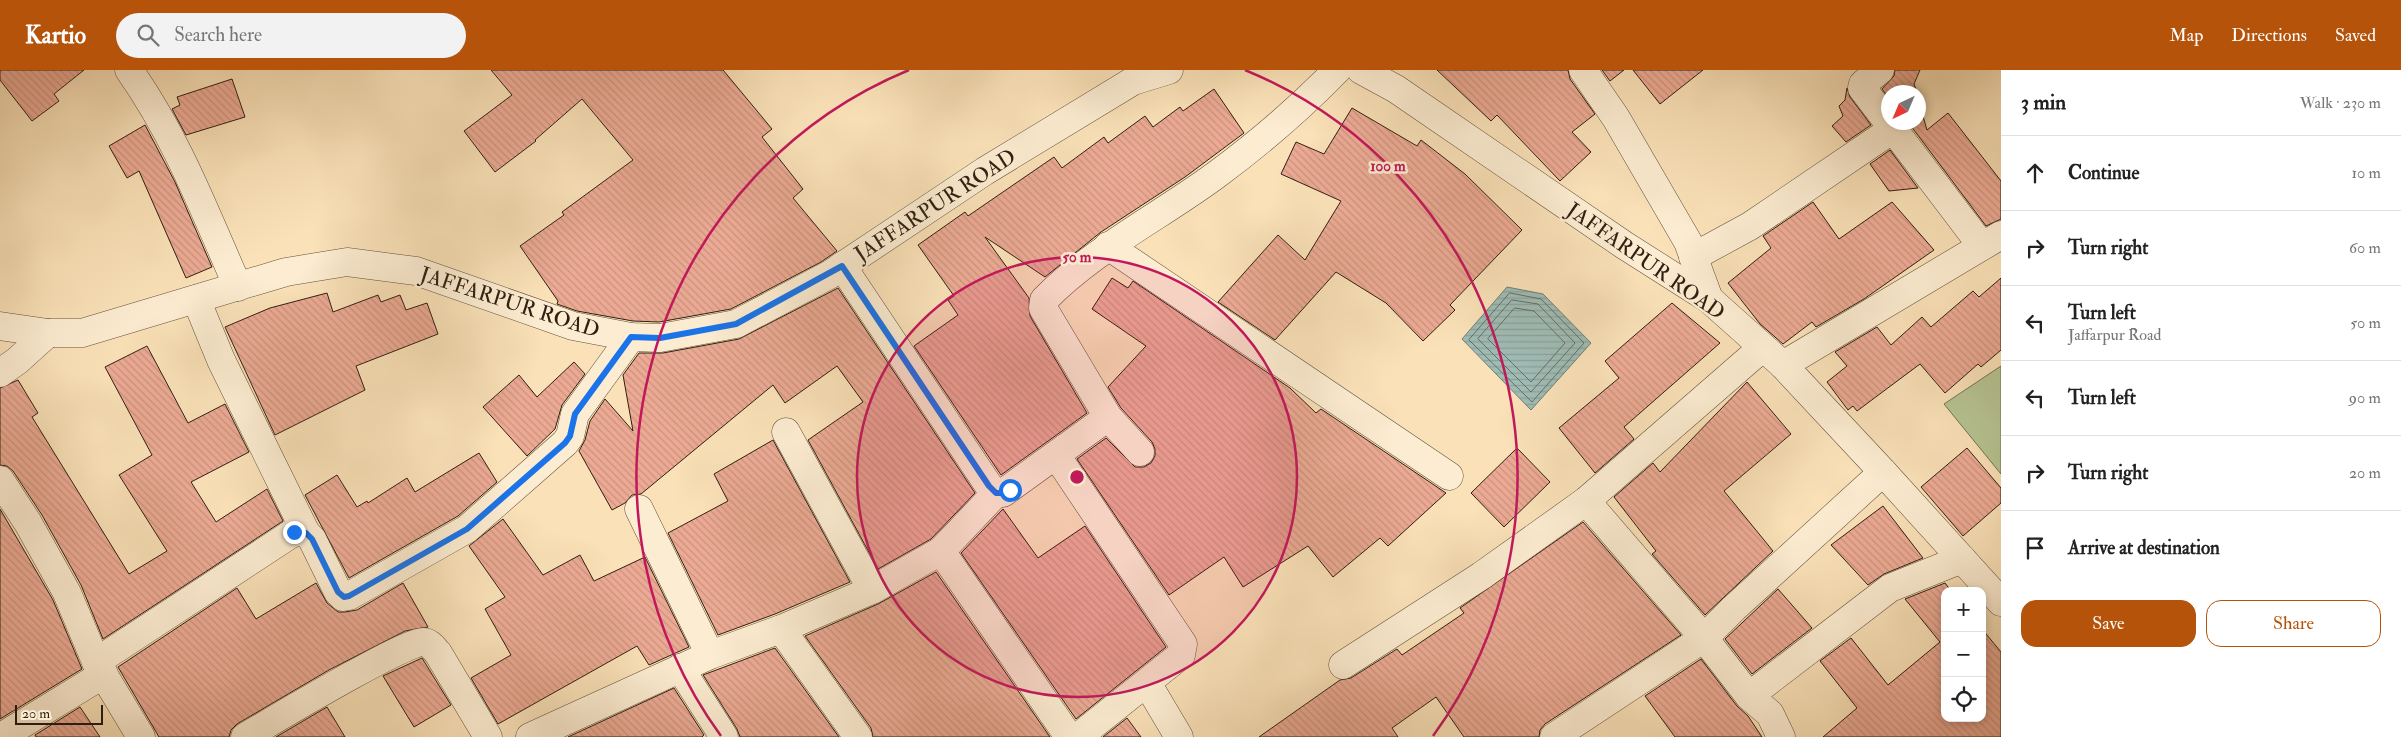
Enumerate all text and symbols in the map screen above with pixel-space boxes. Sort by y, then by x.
search box [116,13,466,58]
text: Kartio [25,20,86,51]
icon: search [134,21,162,49]
text: Search here [174,23,262,47]
text: Map [2170,24,2203,47]
text: Directions [2231,24,2307,47]
text: Saved [2335,24,2376,47]
north arrow [1881,85,1926,130]
text: 3 min [2021,89,2066,116]
text: Walk · 230 m [2300,93,2381,113]
street label: JAFFARPUR ROAD [849,143,1021,268]
text: 100 m [1370,157,1406,176]
icon: ahead [2021,159,2049,187]
text: Continue [2068,161,2139,185]
text: 10 m [2351,163,2381,183]
street label: JAFFARPUR ROAD [1561,196,1730,326]
icon: right [2021,234,2049,262]
text: Turn right [2068,236,2148,260]
text: 60 m [2349,238,2381,258]
text: 50 m [1063,248,1092,267]
street label: JAFFARPUR ROAD [416,260,603,344]
text: Turn left [2068,301,2136,325]
icon: left [2021,309,2049,337]
text: 50 m [2350,313,2381,333]
text: Jaffarpur Road [2068,325,2161,345]
icon: left [2021,384,2049,412]
text: Turn left [2068,386,2136,410]
text: 90 m [2349,388,2381,408]
icon: right [2021,459,2049,487]
text: Turn right [2068,461,2148,485]
text: 20 m [2349,463,2381,483]
centre of rings [1068,468,1086,486]
route start [999,479,1022,502]
route end [283,521,306,544]
icon: arrive [2021,534,2049,562]
text: Arrive at destination [2068,536,2220,560]
map controls [1941,587,1986,722]
button: + [1941,587,1986,632]
button: Save [2021,600,2196,647]
button: Share [2206,600,2381,647]
button: − [1941,632,1986,677]
button: locate [1941,677,1986,722]
scale bar [15,702,102,725]
text: 20 m [22,705,50,722]

